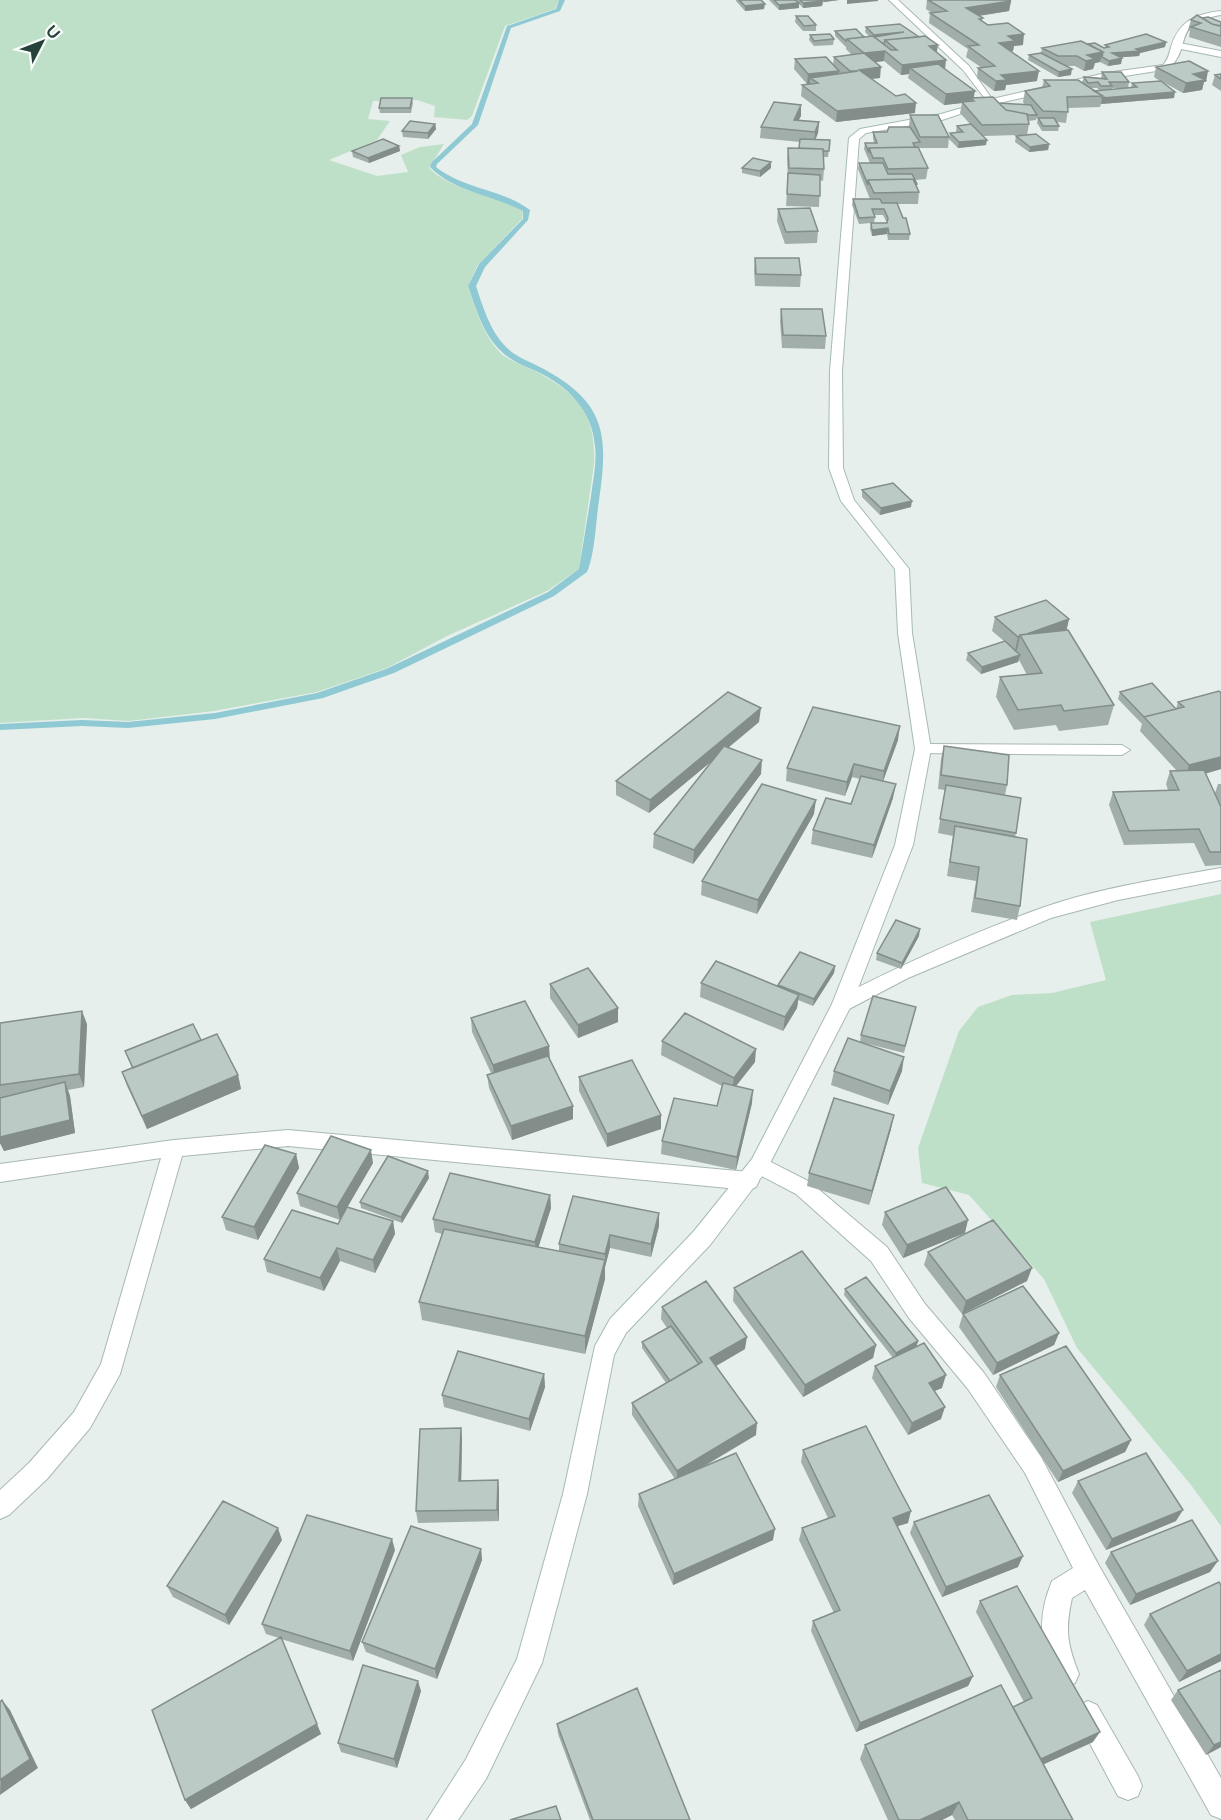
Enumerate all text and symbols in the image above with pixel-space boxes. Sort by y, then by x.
north arrow [12,12,72,72]
text: U [42,21,64,43]

